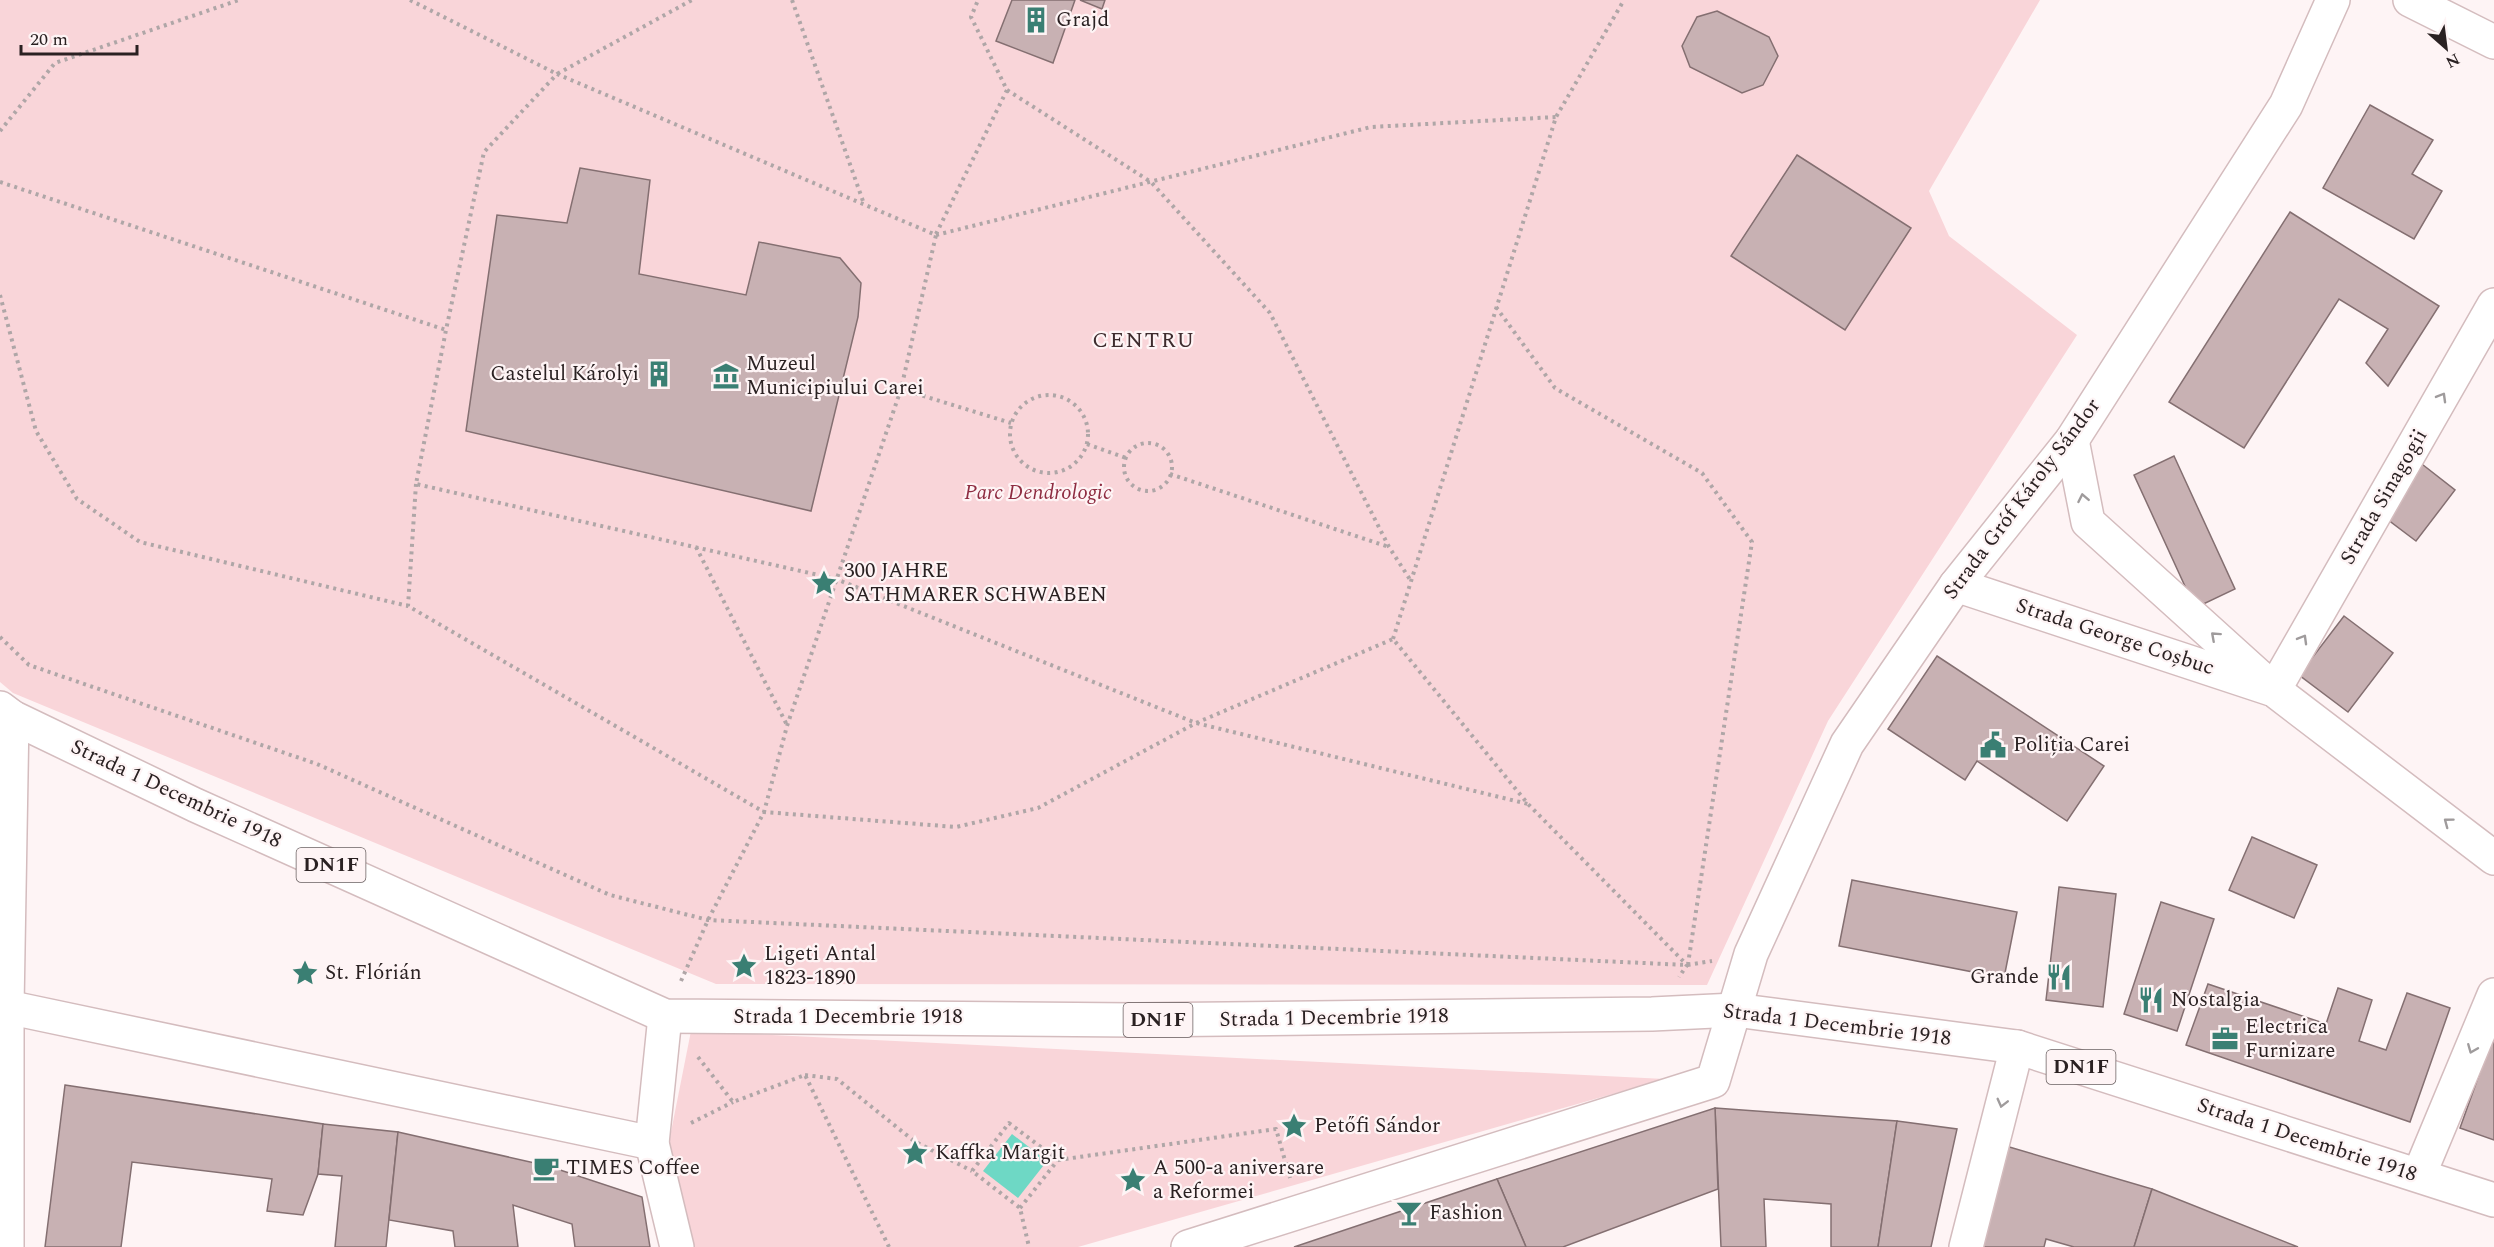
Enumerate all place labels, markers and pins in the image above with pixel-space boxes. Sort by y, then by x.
place label: Grajd [1056,4,1109,36]
building icon: Grajd [1021,5,1051,35]
place label: Muzeul Municipiului Carei [746,348,924,404]
place label: Castelul Károlyi [490,358,639,390]
building icon: Castelul Károlyi [644,359,674,389]
museum icon: Muzeul Municipiului Carei [711,361,741,391]
place label: 300 JAHRE SATHMARER SCHWABEN [844,555,1107,611]
place icon: 300 JAHRE SATHMARER SCHWABEN [809,568,839,598]
place label: Poliția Carei [2013,729,2130,761]
public building icon: Poliția Carei [1978,730,2008,760]
place label: Ligeti Antal 1823-1890 [764,938,876,994]
place icon: Ligeti Antal 1823-1890 [729,951,759,981]
place label: St. Flórián [325,957,422,989]
place icon: St. Flórián [290,958,320,988]
place label: Grande [1970,961,2039,993]
restaurant icon: Grande [2044,962,2074,992]
place label: Nostalgia [2171,984,2261,1016]
restaurant icon: Nostalgia [2136,985,2166,1015]
place label: Electrica Furnizare [2245,1011,2335,1067]
office icon: Electrica Furnizare [2210,1024,2240,1054]
place label: Petőfi Sándor [1314,1110,1440,1142]
place icon: Petőfi Sándor [1279,1111,1309,1141]
place label: Kaffka Margit [935,1137,1065,1169]
place icon: Kaffka Margit [900,1138,930,1168]
place label: TIMES Coffee [566,1152,700,1184]
place label: A 500-a aniversare a Reformei [1153,1152,1324,1208]
cafe icon: TIMES Coffee [531,1153,561,1183]
place icon: A 500-a aniversare a Reformei [1118,1165,1148,1195]
place label: Fashion [1429,1197,1503,1229]
bar icon: Fashion [1394,1198,1424,1228]

